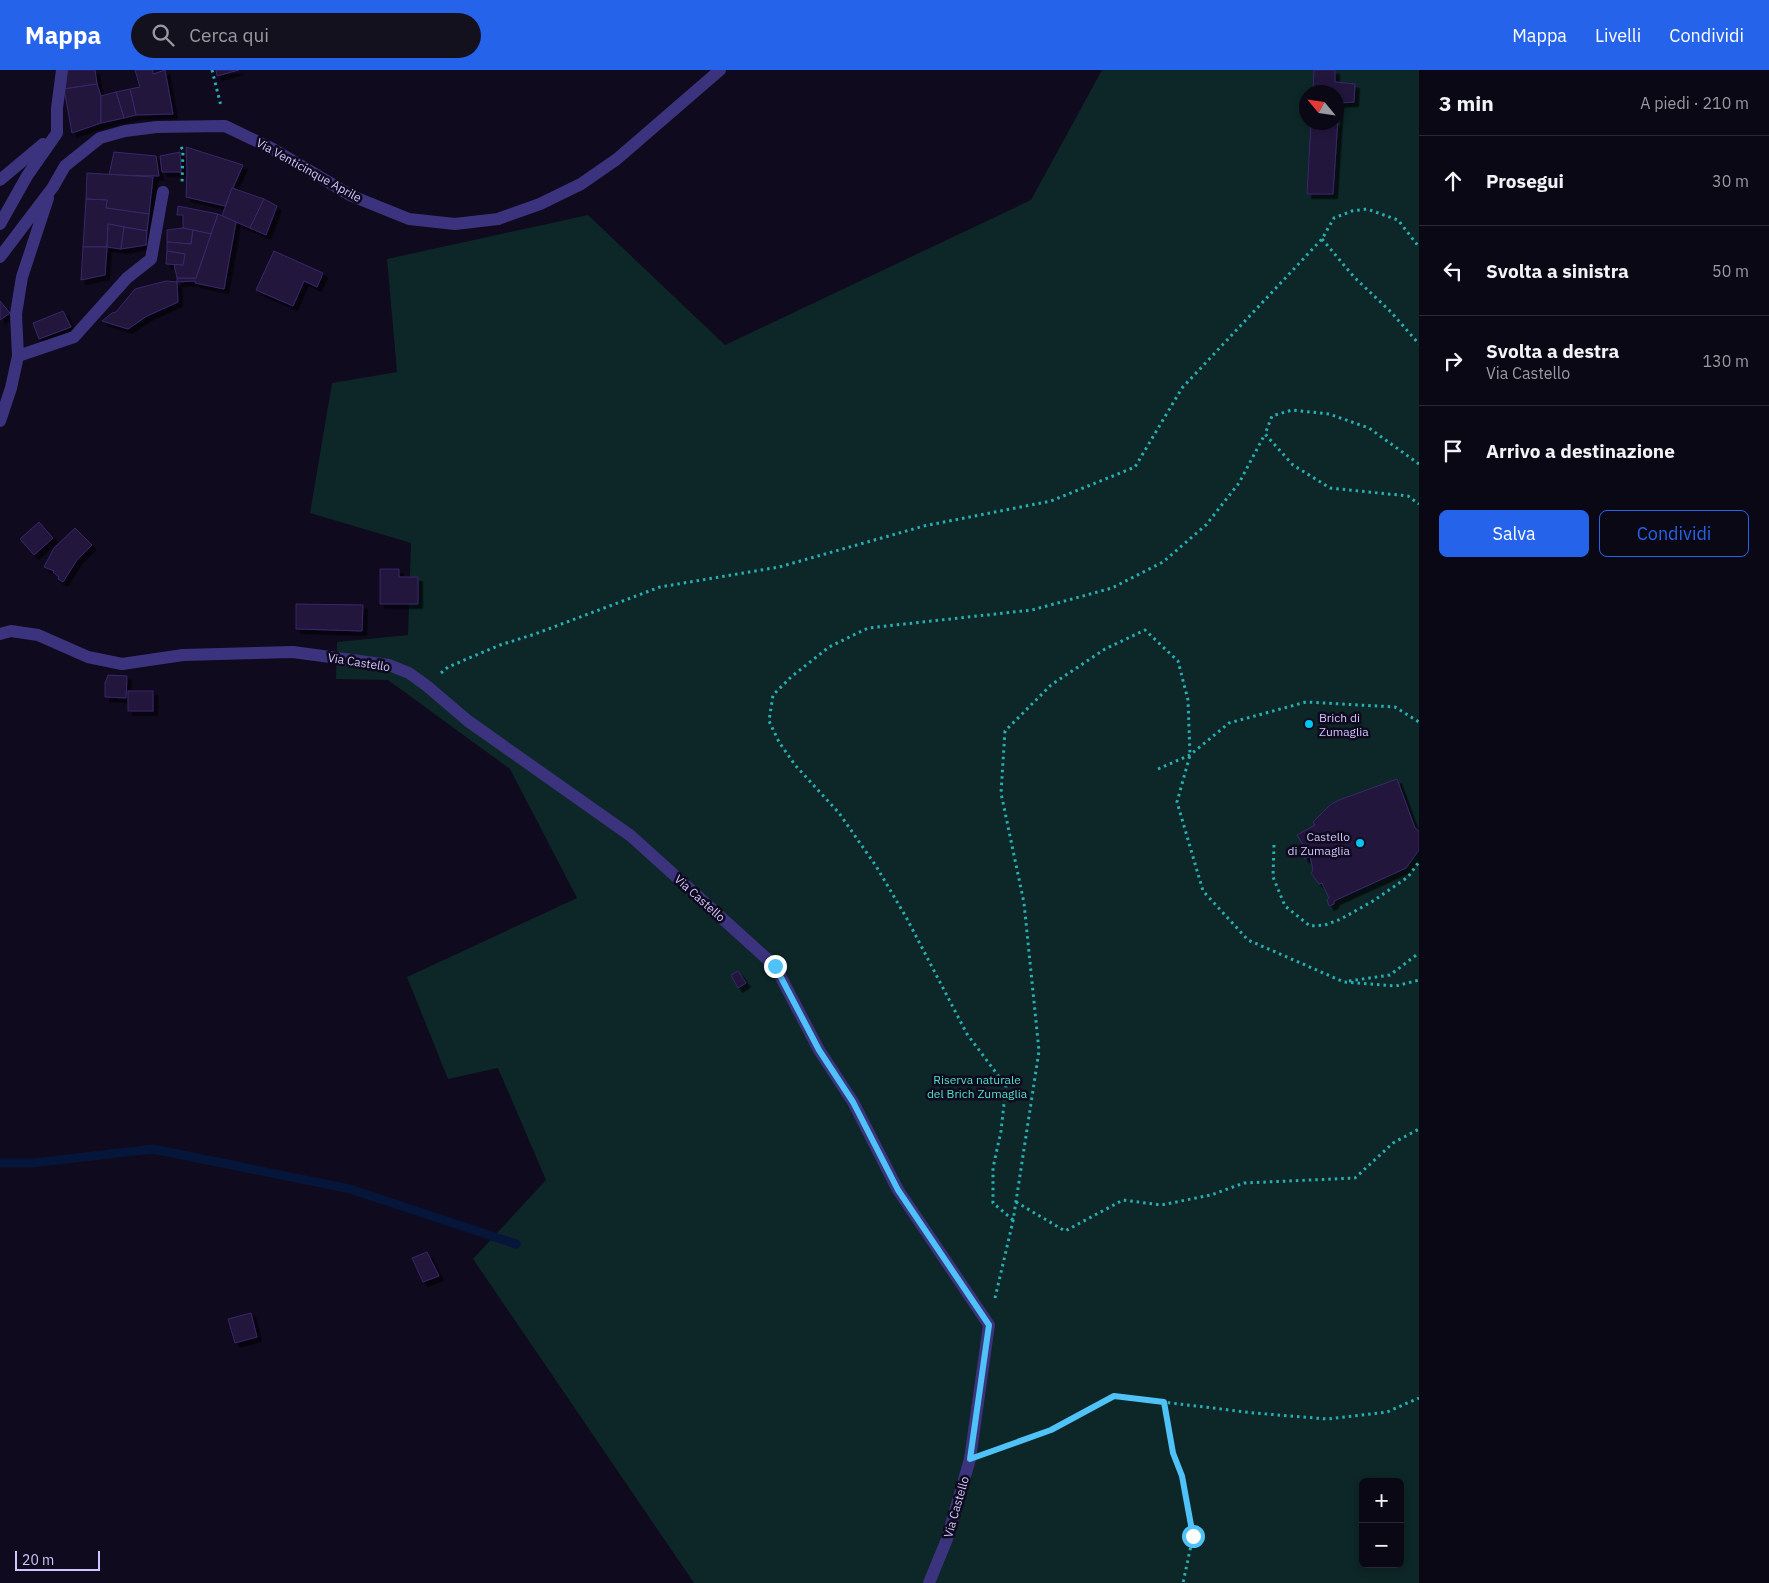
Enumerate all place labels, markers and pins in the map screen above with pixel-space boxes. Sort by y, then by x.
place label: Brich di Zumaglia [1319,710,1369,739]
marker: Brich di Zumaglia [1303,718,1315,730]
place label: Castello di Zumaglia [1288,829,1351,858]
marker: Castello di Zumaglia [1354,837,1366,849]

